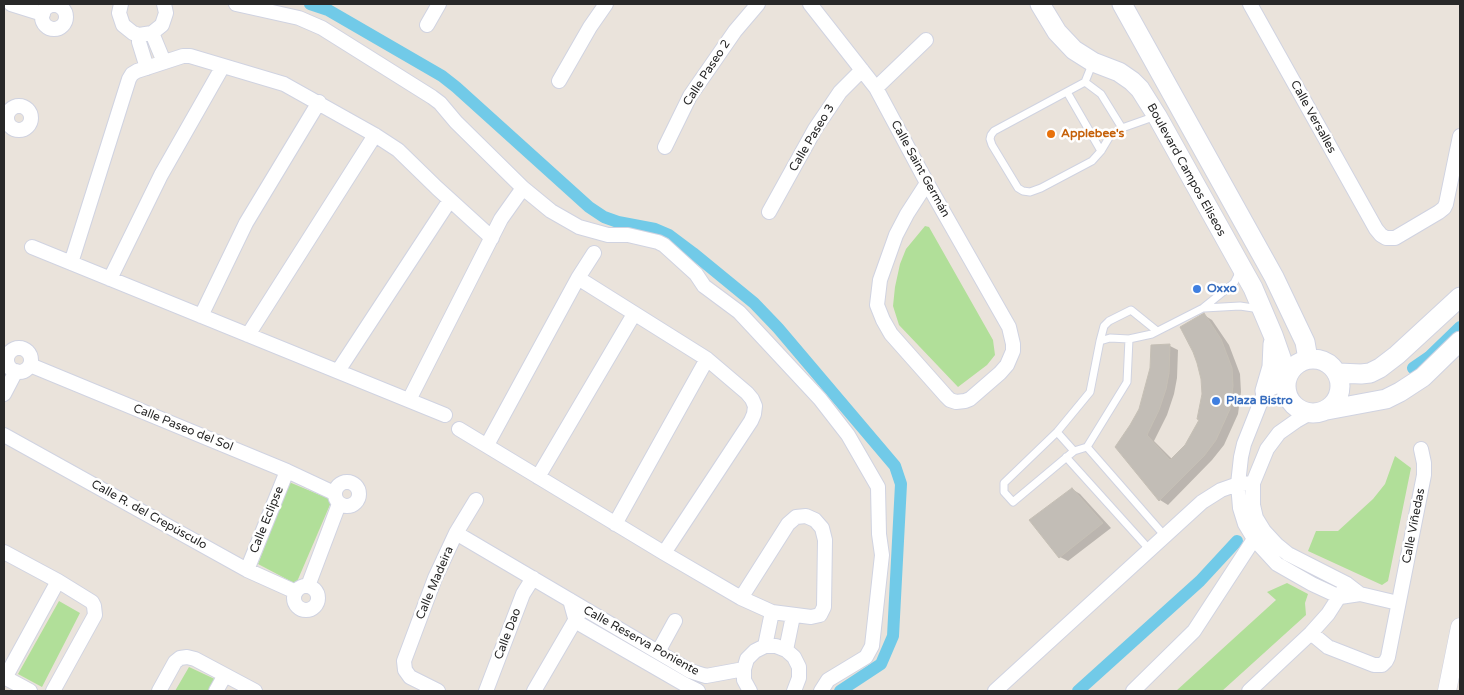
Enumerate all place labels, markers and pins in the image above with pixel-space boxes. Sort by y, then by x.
place label: Applebee's [1061,127,1124,141]
marker: Applebee's [1045,128,1057,140]
place label: Oxxo [1207,282,1237,296]
marker: Oxxo [1191,283,1203,295]
place label: Plaza Bistro [1226,394,1293,408]
marker: Plaza Bistro [1210,395,1222,407]

